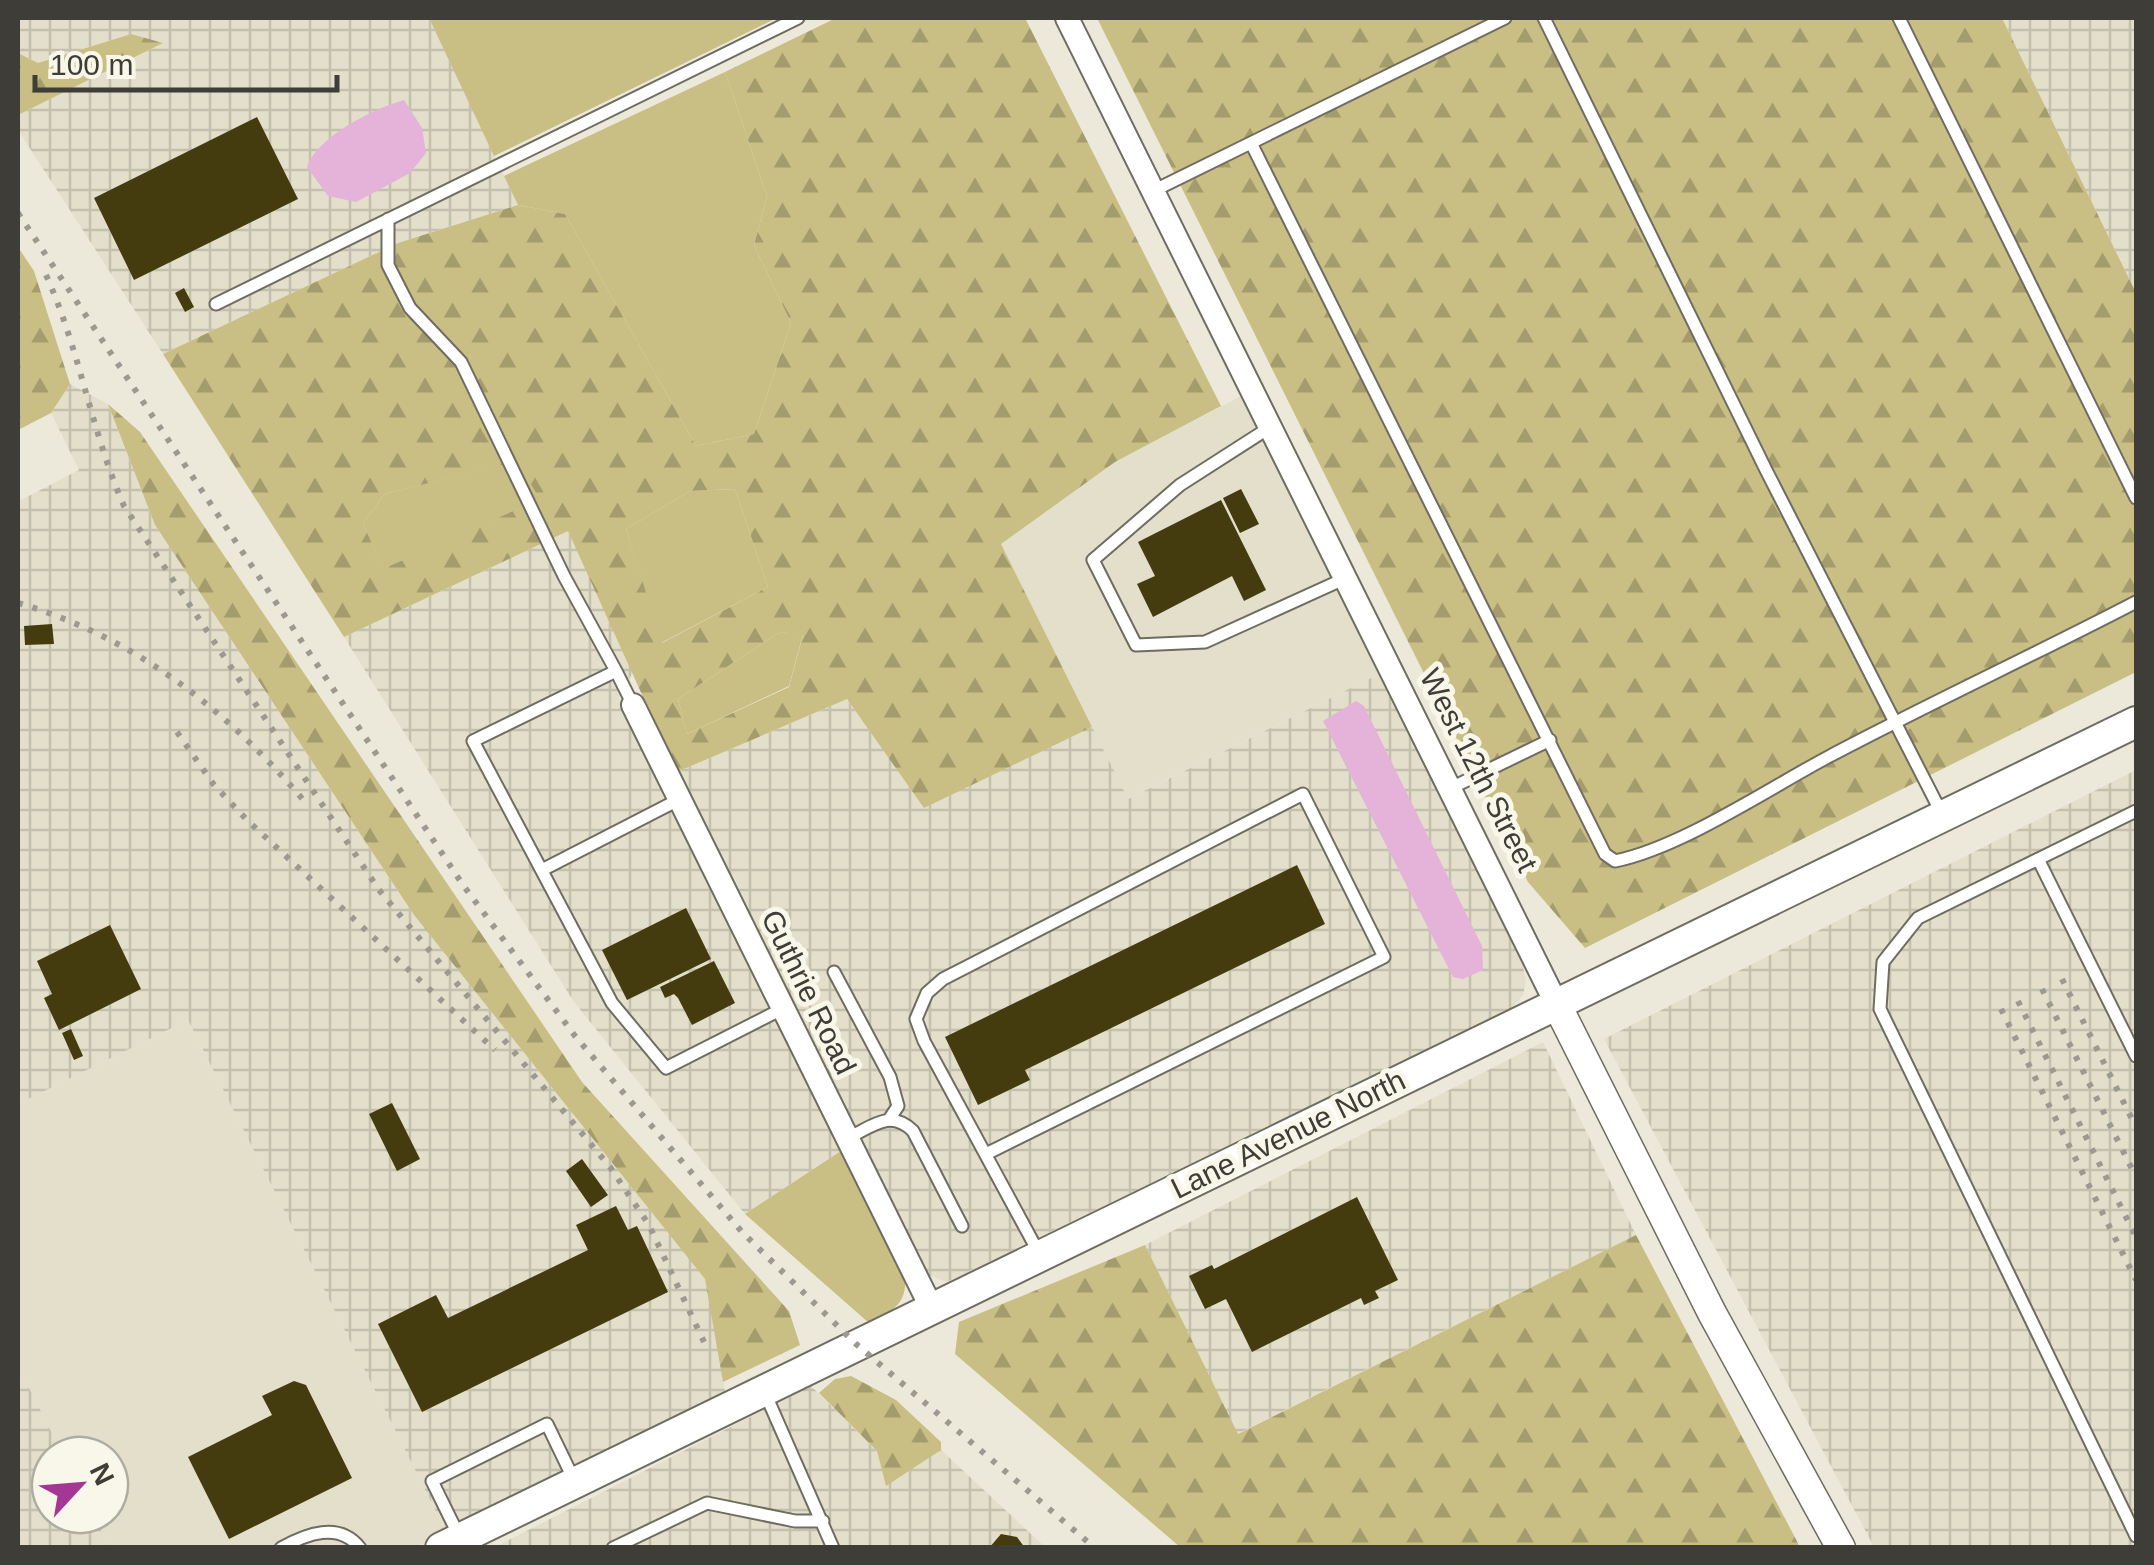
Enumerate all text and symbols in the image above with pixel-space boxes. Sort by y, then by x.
scale bar [35,30,338,92]
text: 100 m [50,48,133,81]
street label: West 12th Street [1414,663,1545,877]
street label: Guthrie Road [755,905,863,1079]
street label: Lane Avenue North [1166,1063,1410,1205]
north arrow [30,1435,130,1535]
text: N [84,1458,120,1490]

